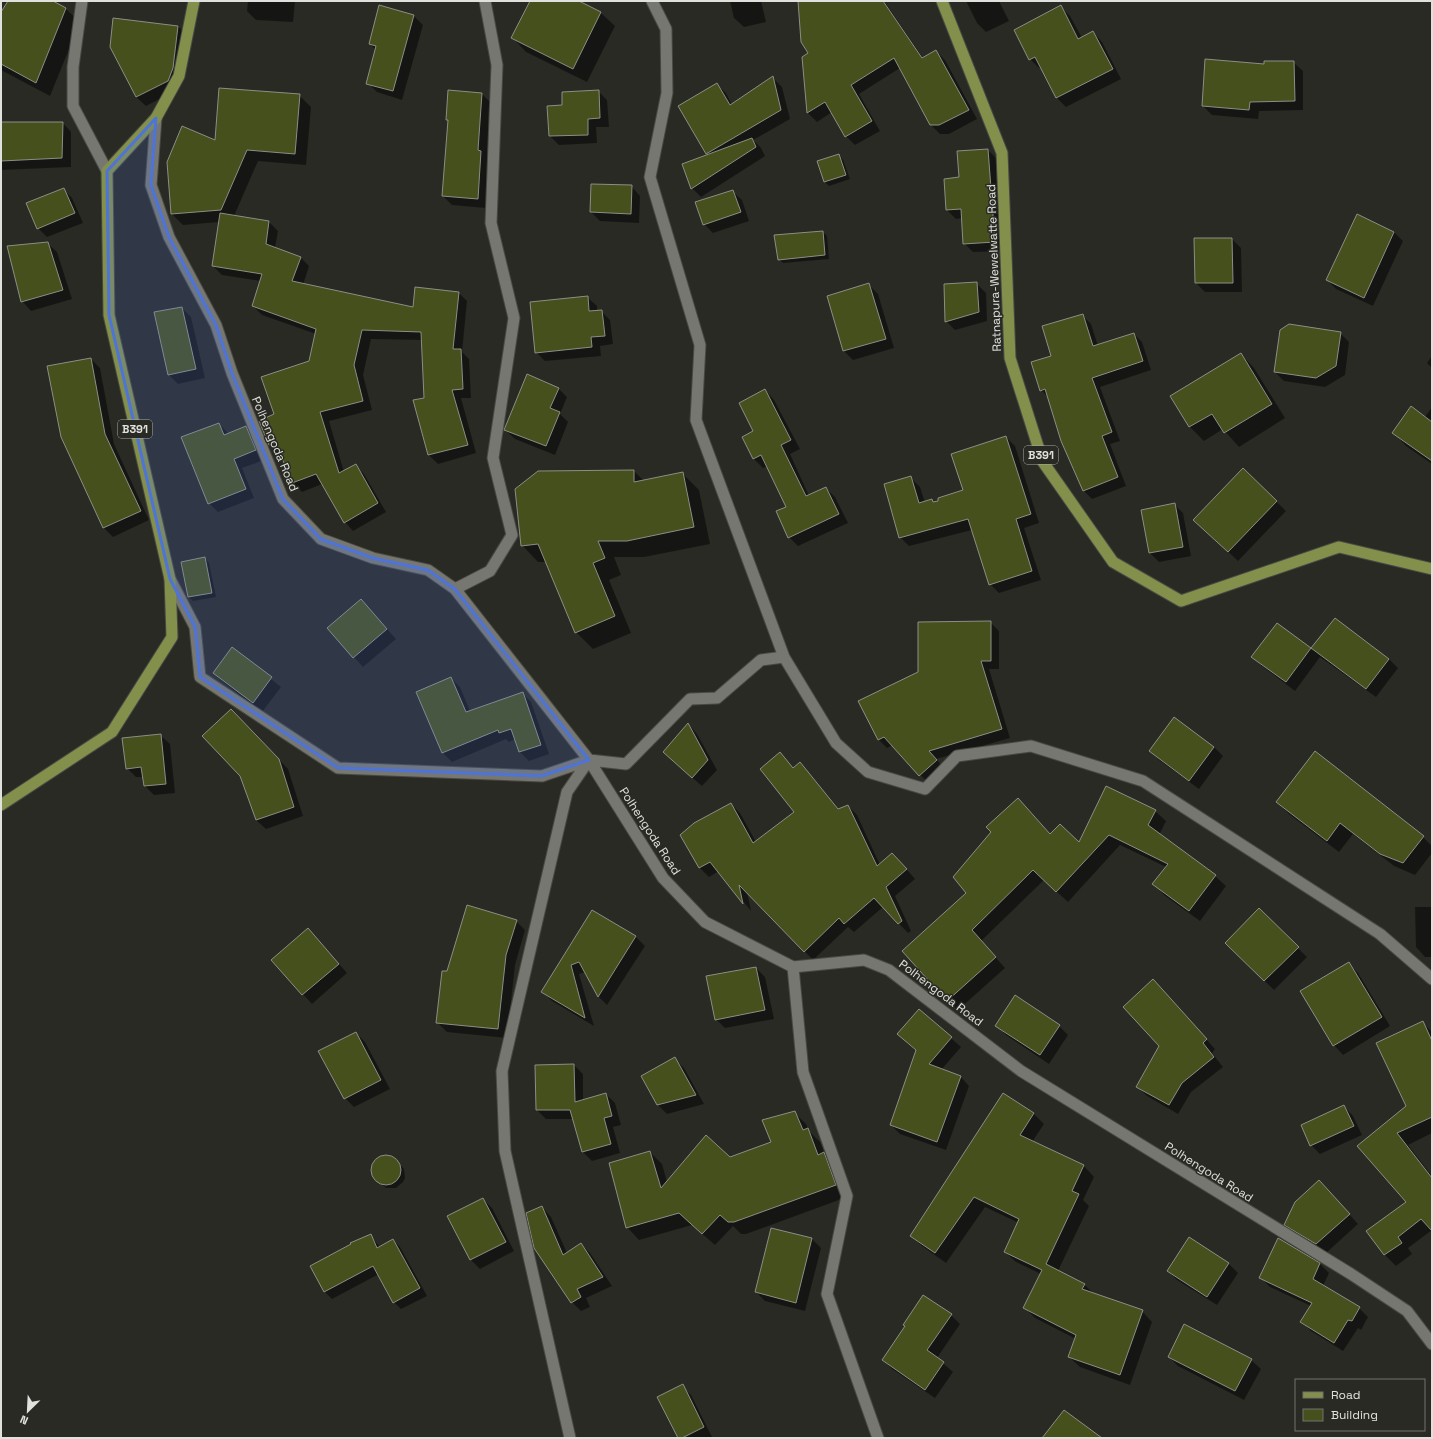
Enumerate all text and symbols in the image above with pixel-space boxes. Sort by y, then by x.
street label: Ratnapura-Wewelwatte Road [983,184,1005,352]
street label: Polhengoda Road [248,394,302,494]
road number: B391 [118,420,152,438]
road number: B391 [1024,446,1058,464]
street label: Polhengoda Road [616,784,684,878]
street label: Polhengoda Road [896,956,986,1030]
street label: Polhengoda Road [1162,1138,1256,1206]
legend [1295,1379,1425,1431]
text: Road [1331,1387,1360,1403]
north arrow [8,1391,48,1431]
text: Building [1331,1407,1378,1423]
text: N [18,1412,30,1428]

